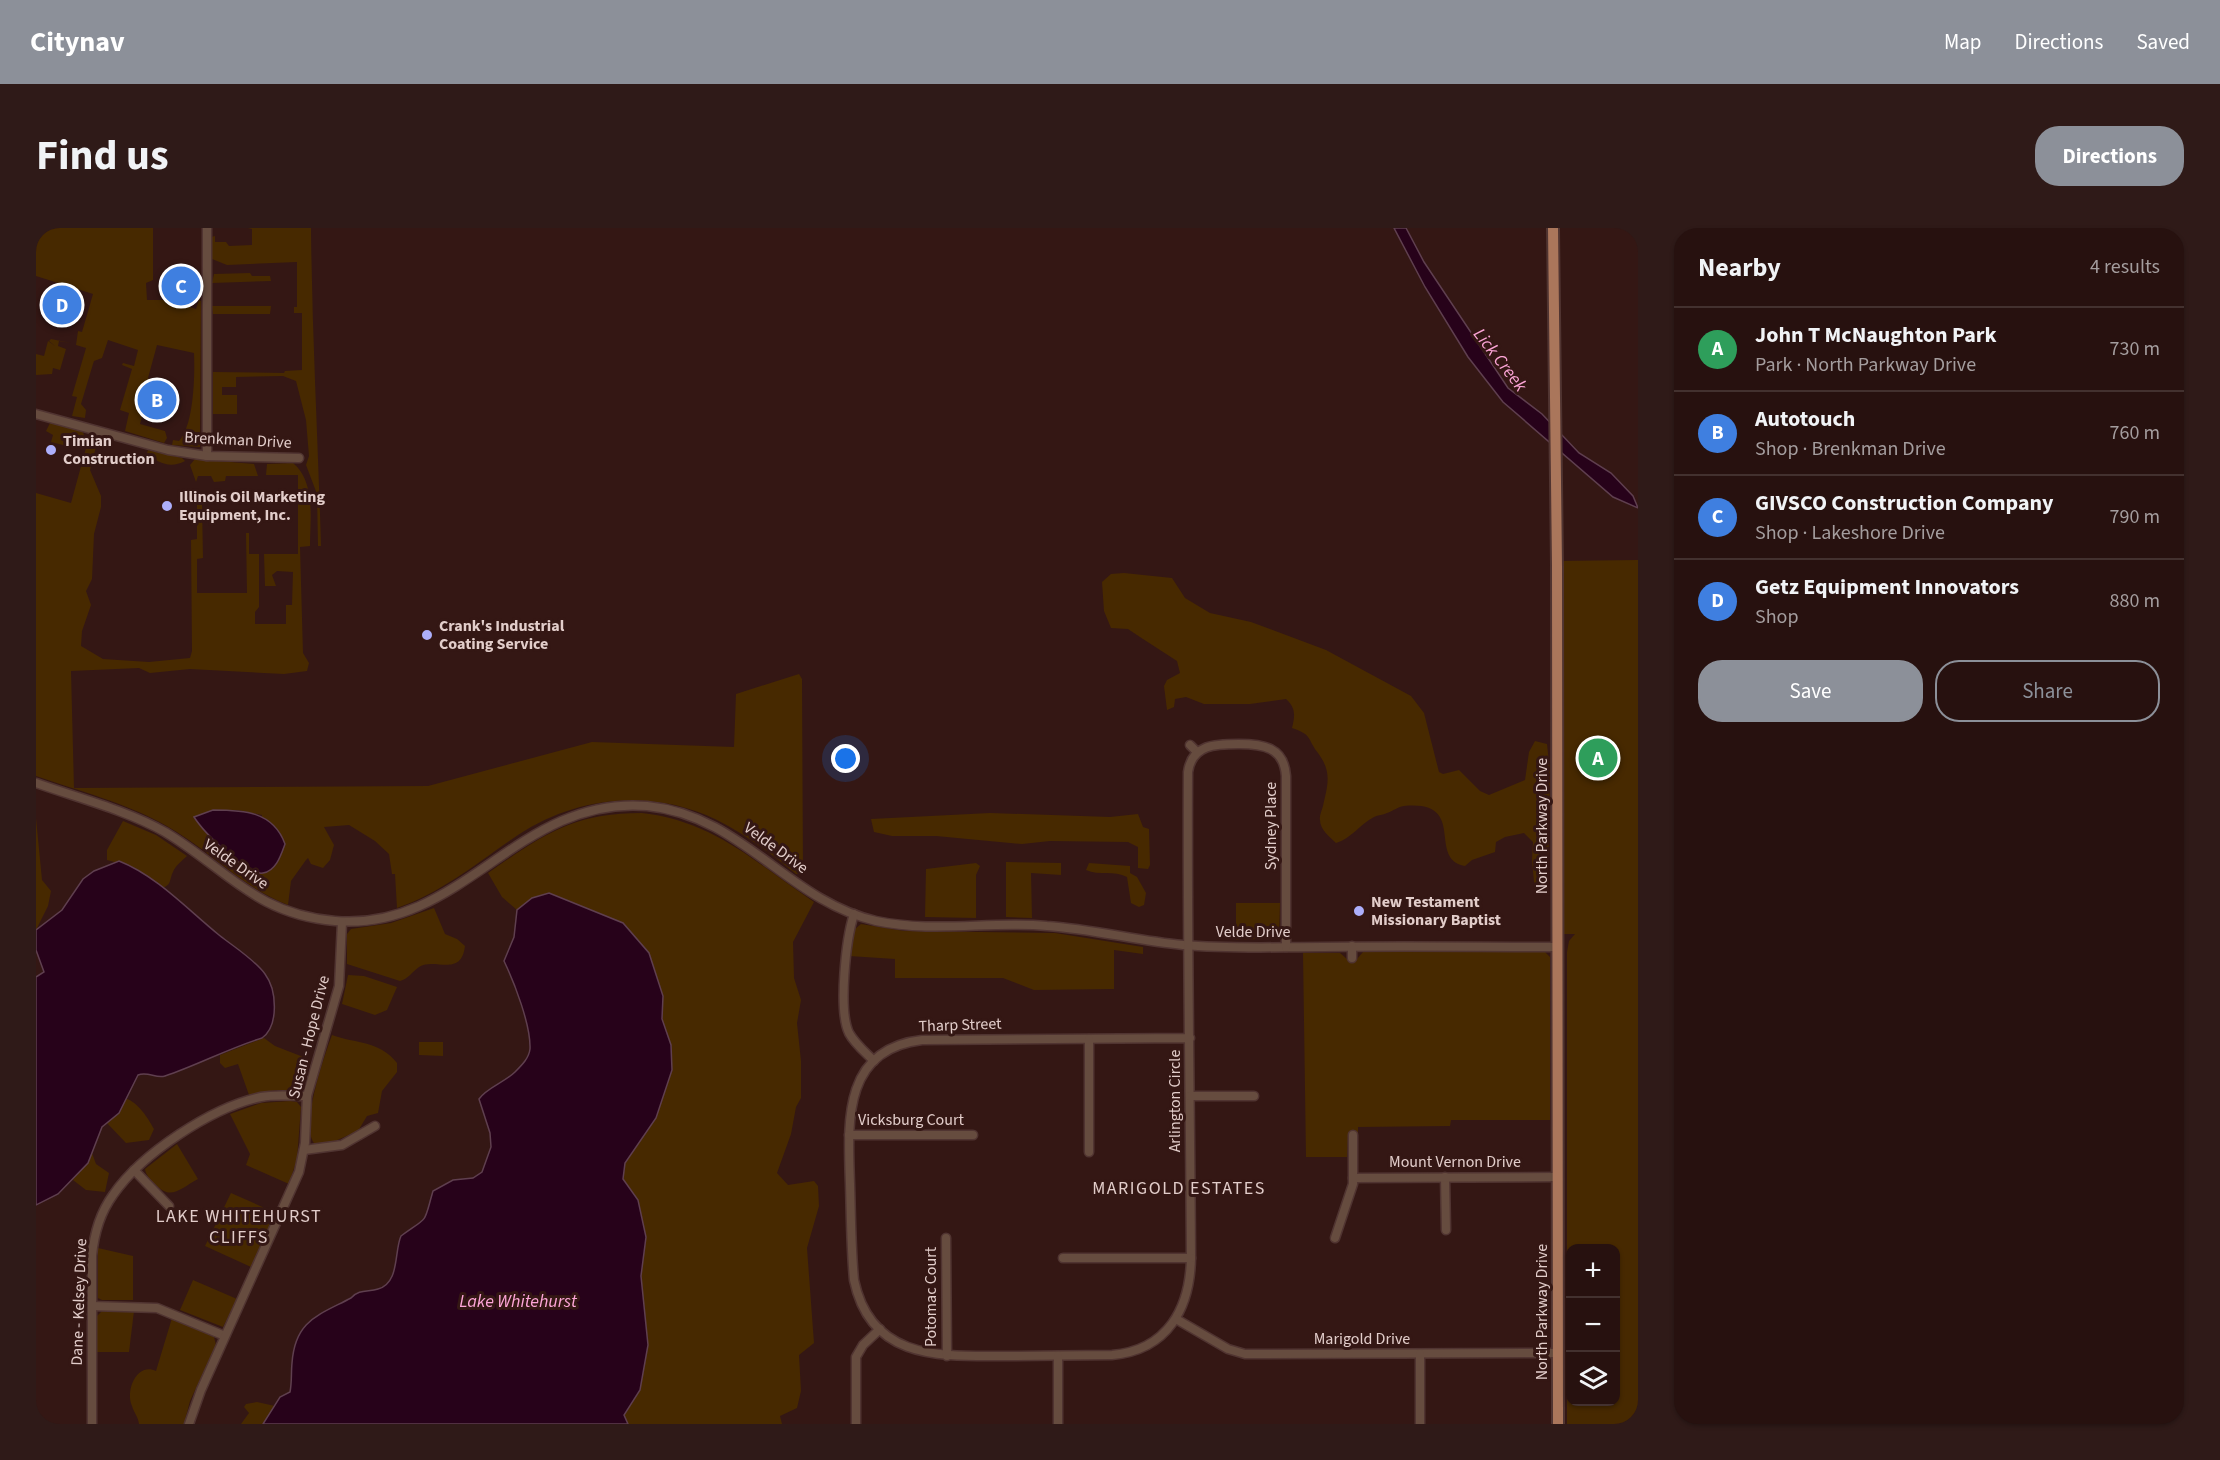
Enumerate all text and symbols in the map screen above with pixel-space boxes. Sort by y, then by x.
text: Citynav [30,22,125,62]
text: Map [1944,27,1982,57]
text: Directions [2015,27,2103,57]
text: Saved [2136,27,2190,57]
text: Find us [36,126,169,186]
button: Directions [2035,126,2184,186]
text: Nearby [1698,249,1781,286]
text: 4 results [2090,253,2160,281]
pin: C [162,264,200,308]
pin: D [42,282,82,328]
text: John T McNaughton Park [1755,319,1997,351]
water label: Lick Creek [1467,323,1533,397]
text: A [1712,335,1723,363]
text: 730 m [2110,335,2160,363]
text: Park · North Parkway Drive [1755,351,1976,379]
pin: B [138,378,176,423]
text: Autotouch [1755,403,1855,435]
text: B [1711,419,1724,447]
text: 760 m [2110,419,2160,447]
street label: Brenkman Drive [184,426,292,454]
place label: Timian Construction [63,430,155,470]
text: Shop · Brenkman Drive [1755,435,1946,463]
marker: Timian Construction [44,443,58,457]
place label: Illinois Oil Marketing Equipment, Inc. [179,486,325,526]
text: GIVSCO Construction Company [1755,487,2054,519]
marker: Illinois Oil Marketing Equipment, Inc. [160,499,174,513]
text: C [1712,503,1723,531]
text: 790 m [2110,503,2160,531]
text: Shop · Lakeshore Drive [1755,519,1945,547]
text: Getz Equipment Innovators [1755,571,2019,603]
text: D [1711,587,1724,615]
text: 880 m [2110,587,2160,615]
text: Shop [1755,603,1799,631]
place label: Crank's Industrial Coating Service [439,615,565,655]
marker: Crank's Industrial Coating Service [420,628,434,642]
button: Save [1698,660,1923,722]
button: Share [1935,660,2160,722]
pin: A [1578,736,1618,780]
your location [831,744,860,773]
street label: North Parkway Drive [1531,758,1553,894]
street label: Sydney Place [1260,782,1282,870]
street label: Velde Drive [739,817,813,879]
street label: Velde Drive [199,834,273,894]
place label: New Testament Missionary Baptist [1371,891,1501,931]
marker: New Testament Missionary Baptist [1352,904,1366,918]
street label: Velde Drive [1216,921,1290,943]
street label: Susan - Hope Drive [283,973,335,1101]
street label: Tharp Street [918,1013,1002,1037]
street label: Arlington Circle [1164,1050,1186,1152]
street label: Vicksburg Court [858,1109,964,1131]
street label: Mount Vernon Drive [1389,1151,1521,1173]
district label: MARIGOLD ESTATES [1092,1176,1266,1201]
district label: LAKE WHITEHURST CLIFFS [156,1204,322,1250]
street label: Dane - Kelsey Drive [66,1238,92,1366]
street label: North Parkway Drive [1531,1244,1553,1380]
map controls [1566,1244,1620,1406]
button: + [1566,1244,1620,1298]
street label: Potomac Court [920,1246,942,1347]
water label: Lake Whitehurst [459,1289,578,1314]
button: − [1566,1298,1620,1352]
street label: Marigold Drive [1314,1328,1410,1350]
button: layers [1566,1352,1620,1406]

